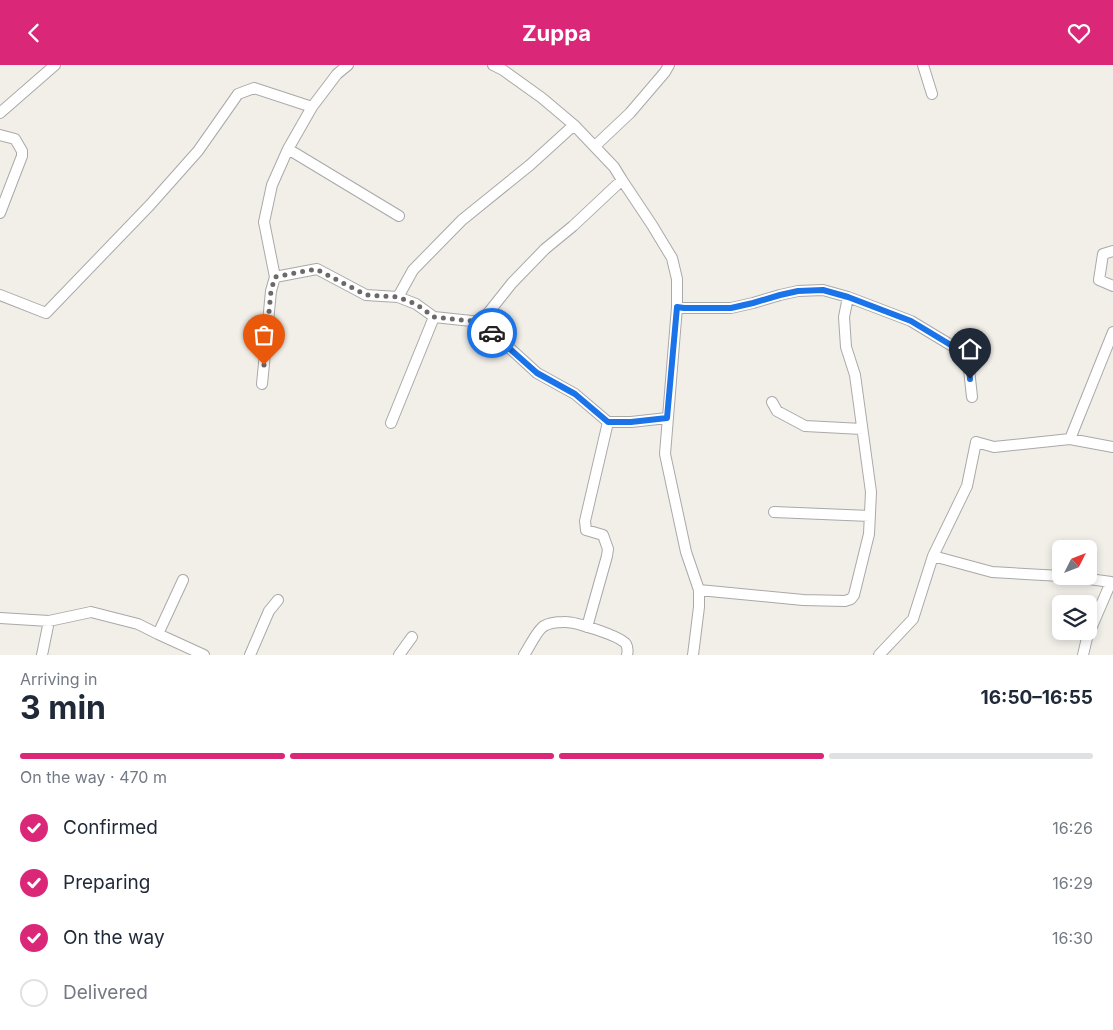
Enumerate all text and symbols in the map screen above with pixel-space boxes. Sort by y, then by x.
icon: back [20,19,48,47]
icon: heart [1065,19,1093,47]
text: Zuppa [522,20,591,46]
courier [467,308,517,358]
pin [243,314,285,365]
icon: car [478,319,506,347]
icon: bag [250,321,278,349]
pin [949,328,991,379]
icon: home [956,335,984,363]
north arrow [1052,540,1098,585]
map controls [1052,540,1097,640]
button: layers [1052,595,1097,640]
text: Arriving in [20,669,97,689]
text: 16:50–16:55 [981,686,1093,709]
text: 3 min [20,688,106,727]
text: On the way · 470 m [20,767,167,787]
icon: check [20,814,48,842]
text: Confirmed [63,816,158,839]
text: 16:26 [1052,818,1093,838]
icon: check [20,869,48,897]
text: Preparing [63,871,150,894]
text: 16:29 [1052,873,1093,893]
icon: check [20,924,48,952]
text: On the way [63,926,165,949]
text: 16:30 [1052,928,1093,948]
text: Delivered [63,981,148,1004]

